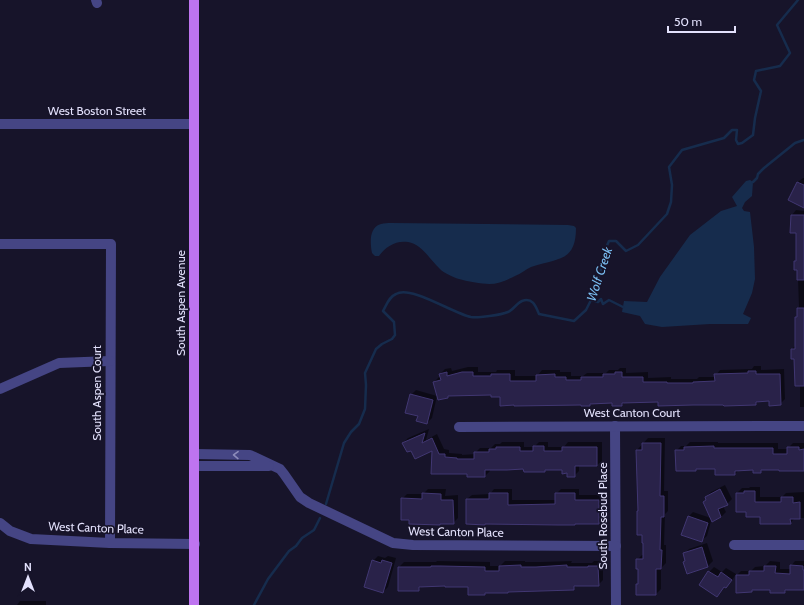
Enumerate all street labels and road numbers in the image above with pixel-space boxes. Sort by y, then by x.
street label: West Boston Street [48,103,146,118]
street label: South Aspen Avenue [173,250,188,356]
street label: South Aspen Court [89,345,104,441]
street label: West Canton Court [584,405,680,420]
street label: South Rosebud Place [595,462,610,570]
street label: West Canton Place [48,518,144,537]
street label: West Canton Place [408,523,504,540]

